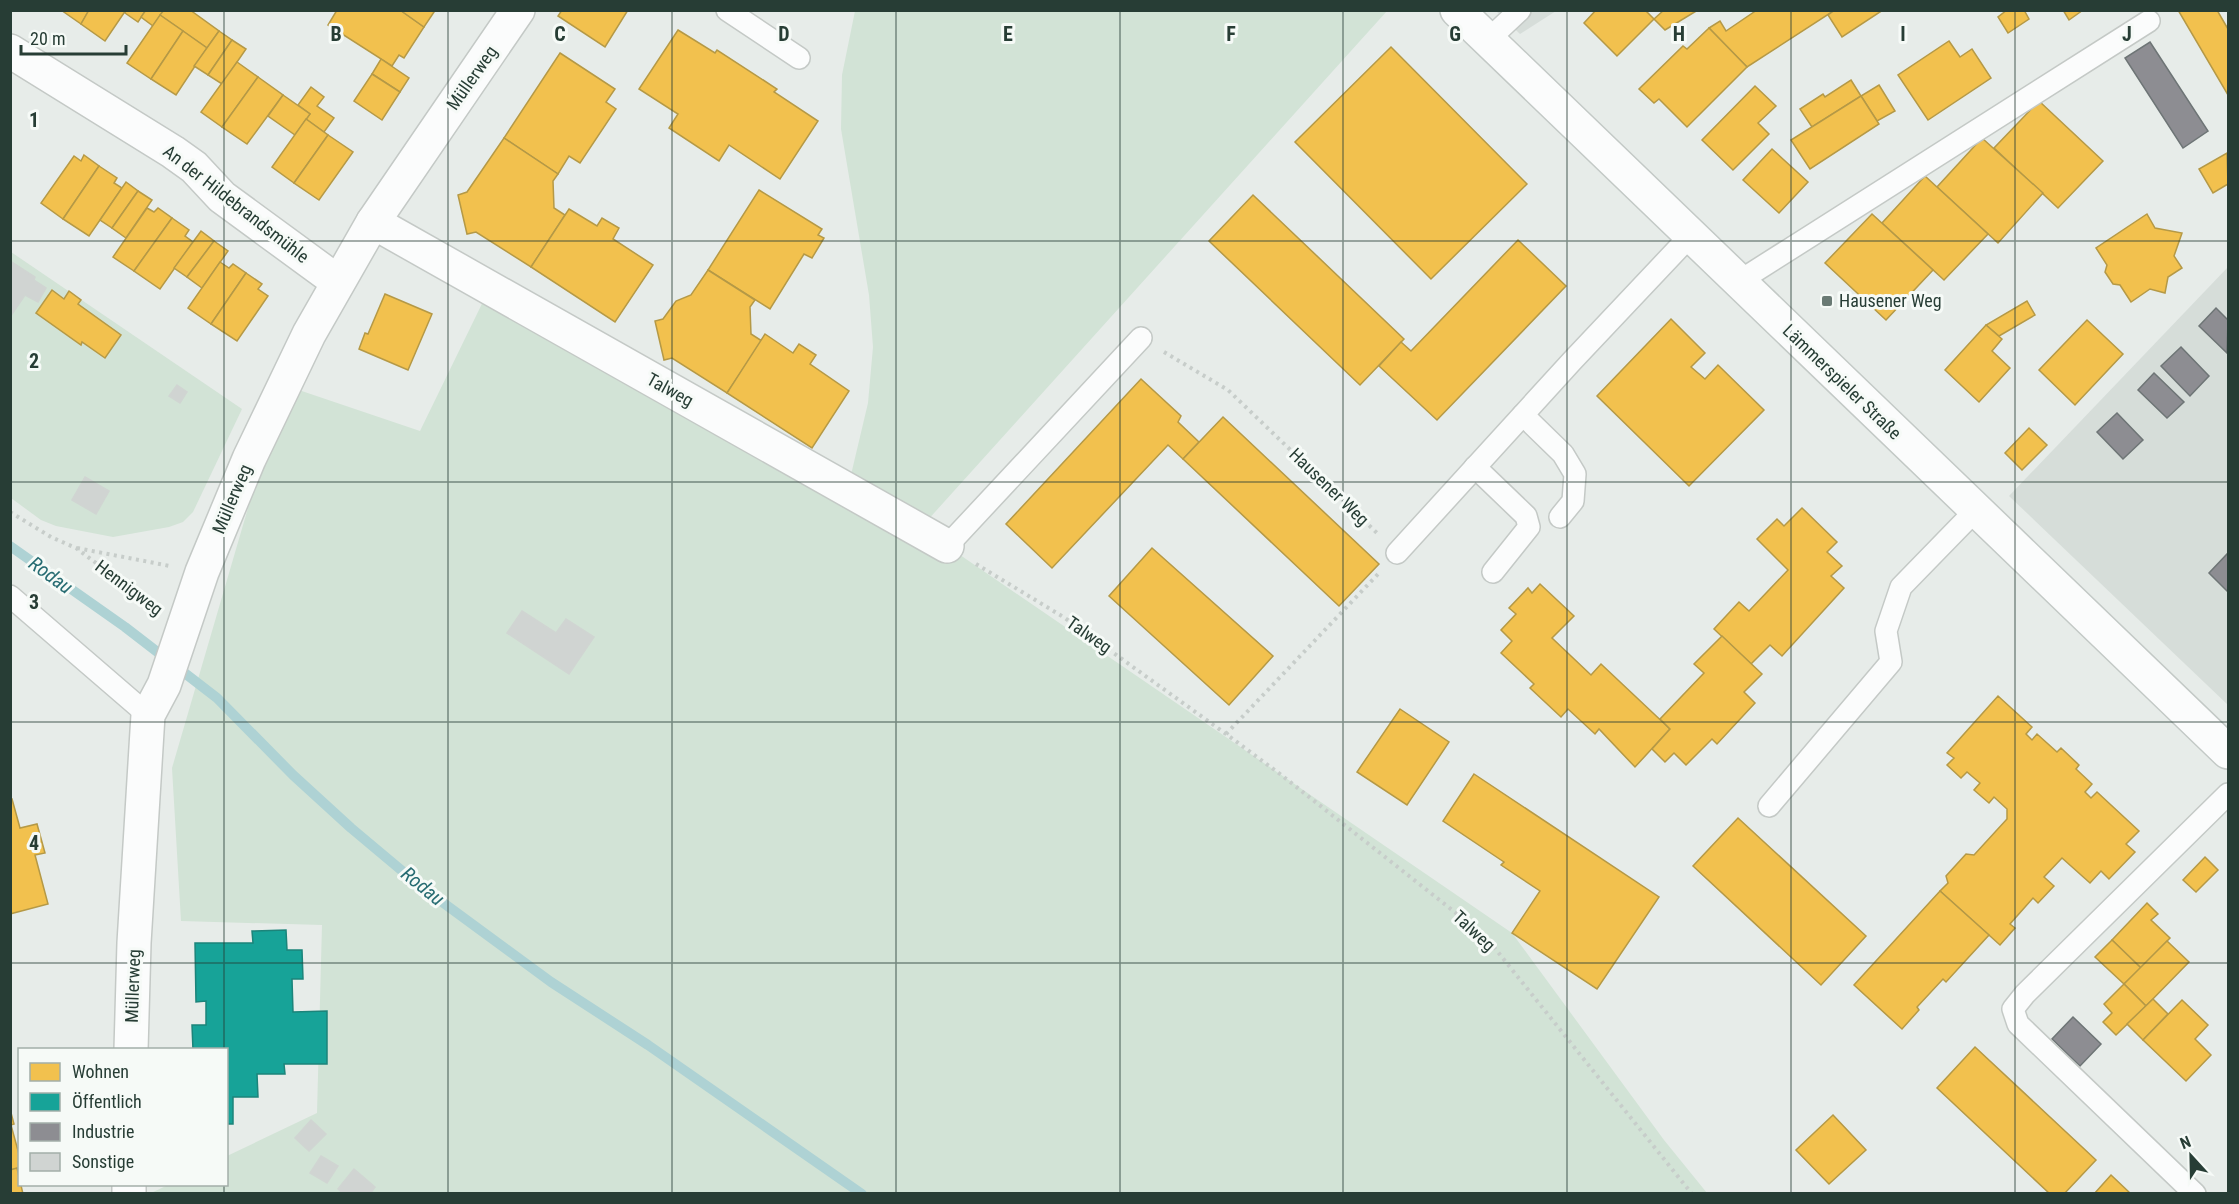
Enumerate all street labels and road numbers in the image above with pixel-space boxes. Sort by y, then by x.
street label: Müllerweg [442,42,501,114]
street label: An der Hildebrandsmühle [159,140,313,267]
street label: Lämmerspieler Straße [1779,320,1906,443]
street label: Talweg [643,368,697,411]
street label: Hausener Weg [1285,443,1374,530]
street label: Müllerweg [207,461,256,537]
street label: Hennigweg [91,555,167,620]
street label: Talweg [1063,612,1116,658]
street label: Talweg [1449,906,1500,955]
street label: Müllerweg [121,949,144,1023]

